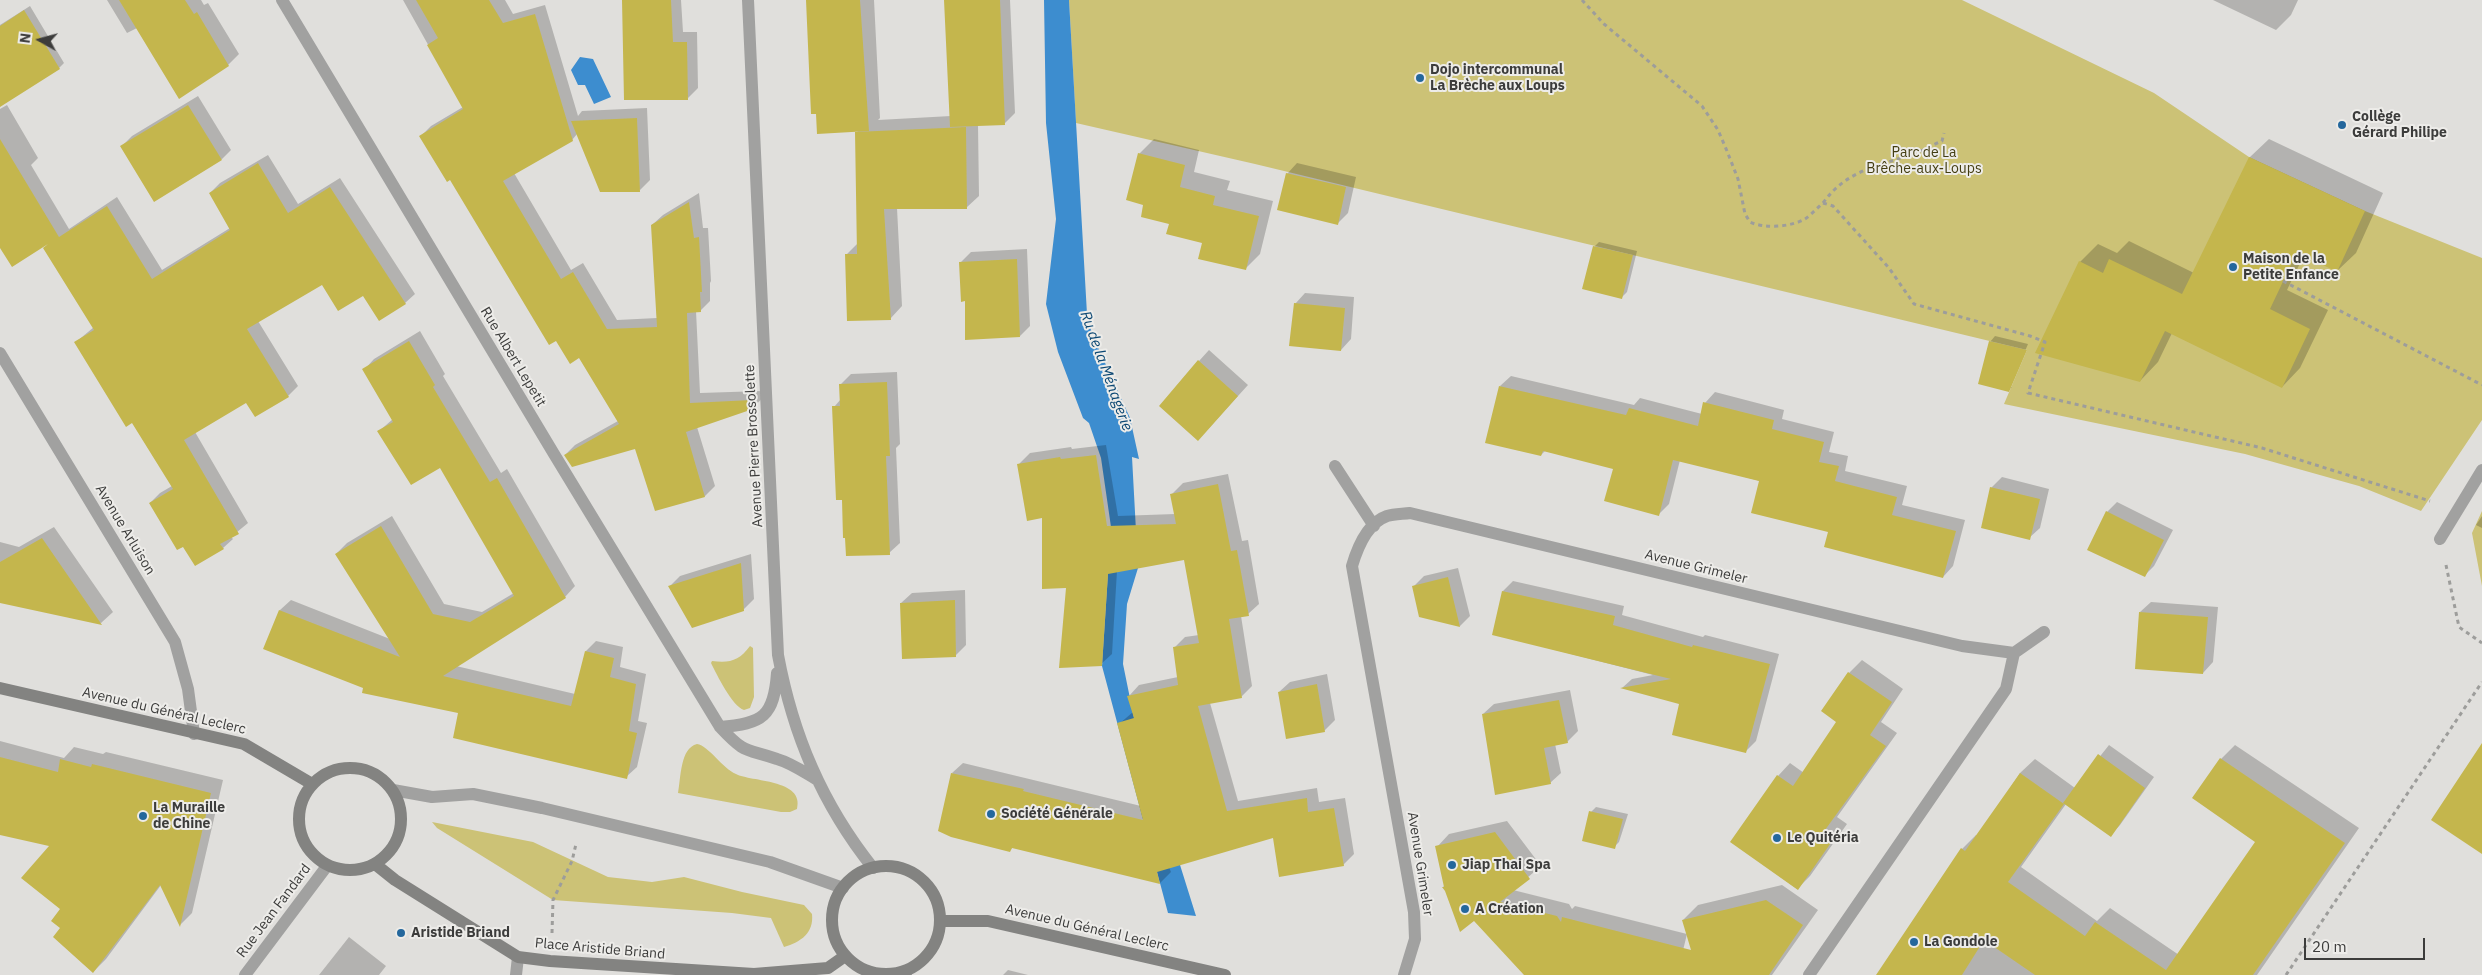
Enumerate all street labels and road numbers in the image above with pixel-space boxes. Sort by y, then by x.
street label: Rue Albert Lepetit [477,304,549,410]
street label: Avenue Pierre Brossolette [741,364,767,528]
street label: Avenue Arluison [92,482,158,578]
street label: Avenue Grimeler [1643,546,1749,588]
street label: Avenue du Général Leclerc [81,684,247,738]
street label: Avenue Grimeler [1403,811,1437,917]
street label: Rue Jean Fandard [233,861,315,961]
street label: Avenue du Général Leclerc [1004,901,1170,955]
street label: Place Aristide Briand [534,935,666,963]

